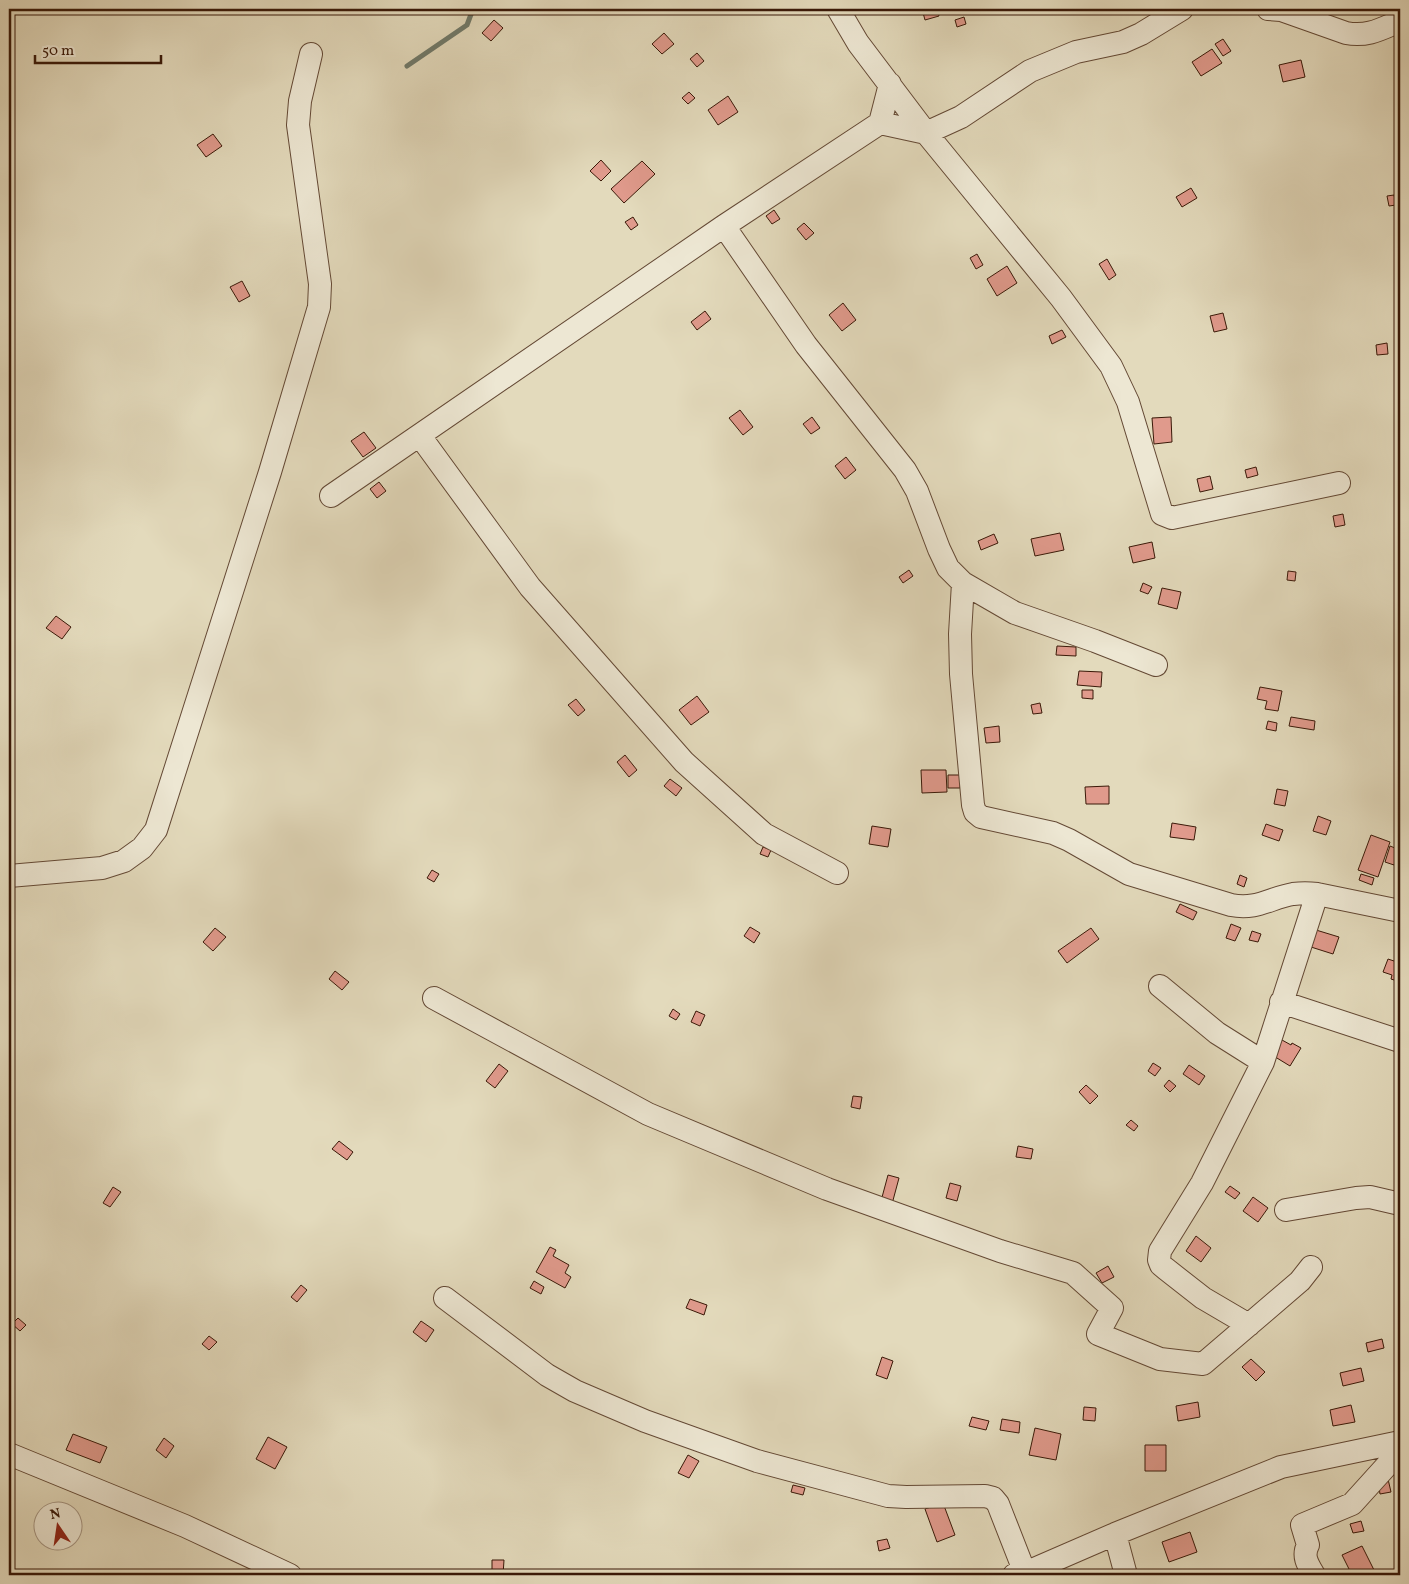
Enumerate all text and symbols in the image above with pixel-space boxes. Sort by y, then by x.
scale bar [35,32,161,64]
text: 50 m [42,41,74,62]
north arrow [32,1502,82,1552]
text: N [48,1504,63,1525]

